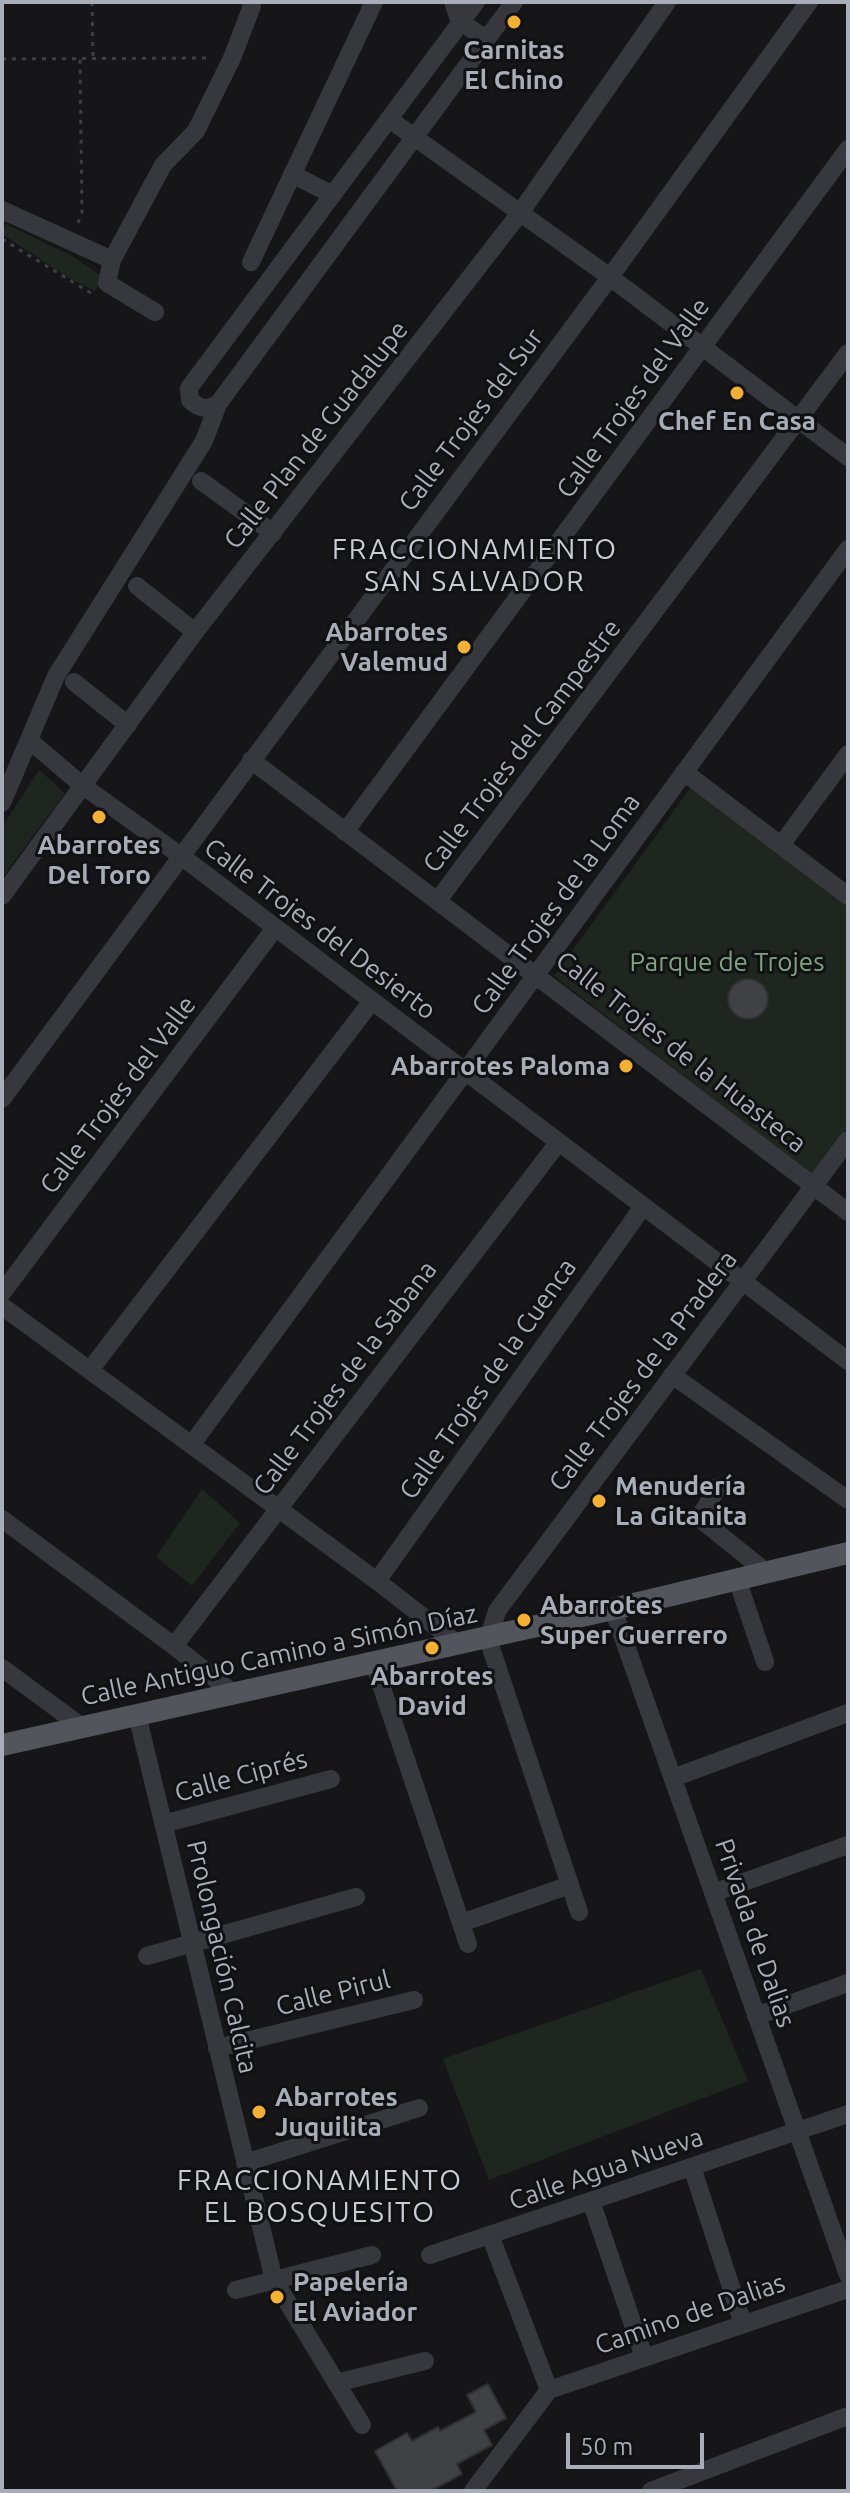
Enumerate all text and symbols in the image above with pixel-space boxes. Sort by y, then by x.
marker: Carnitas El Chino [505,13,523,31]
place label: Carnitas El Chino [463,34,565,96]
street label: Calle Trojes del Valle [550,292,716,504]
street label: Calle Plan de Guadalupe [217,315,415,555]
street label: Calle Trojes del Sur [392,323,550,517]
marker: Chef En Casa [728,384,746,402]
place label: Chef En Casa [658,405,816,437]
district label: FRACCIONAMIENTO SAN SALVADOR [332,533,618,599]
street label: Calle Trojes del Campestre [417,613,627,879]
place label: Abarrotes Valemud [325,616,448,678]
marker: Abarrotes Valemud [455,638,473,656]
street label: Calle Trojes de la Loma [465,787,647,1021]
marker: Abarrotes Del Toro [90,808,108,826]
place label: Abarrotes Del Toro [38,829,160,890]
street label: Calle Trojes del Desierto [198,832,442,1026]
street label: Calle Trojes de la Huasteca [550,945,812,1159]
park label: Parque de Trojes [630,946,824,978]
street label: Calle Trojes del Valle [33,990,203,1200]
place label: Abarrotes Paloma [391,1050,610,1082]
marker: Abarrotes Paloma [617,1057,635,1075]
street label: Calle Trojes de la Pradera [542,1245,744,1497]
street label: Calle Trojes de la Cuenca [393,1253,583,1505]
street label: Calle Trojes de la Sabana [247,1255,443,1501]
place label: Menudería La Gitanita [615,1470,747,1532]
marker: Menudería La Gitanita [590,1492,608,1510]
place label: Abarrotes Super Guerrero [540,1589,728,1650]
street label: Calle Antiguo Camino a Simón Díaz [78,1598,480,1712]
marker: Abarrotes Super Guerrero [515,1611,533,1629]
marker: Abarrotes David [423,1639,441,1657]
place label: Abarrotes David [371,1660,493,1722]
street label: Calle Ciprés [171,1743,311,1809]
street label: Privada de Dalias [708,1835,802,2031]
street label: Prolongación Calcita [180,1837,264,2077]
street label: Calle Pirul [273,1964,393,2022]
place label: Abarrotes Juquilita [275,2081,398,2142]
marker: Abarrotes Juquilita [250,2103,268,2121]
street label: Calle Agua Nueva [505,2121,707,2217]
district label: FRACCIONAMIENTO EL BOSQUESITO [177,2164,463,2230]
place label: Papelería El Aviador [293,2266,417,2328]
street label: Camino de Dalias [591,2267,789,2361]
marker: Papelería El Aviador [268,2288,286,2306]
scale bar [570,2417,708,2467]
text: 50 m [580,2433,633,2460]

